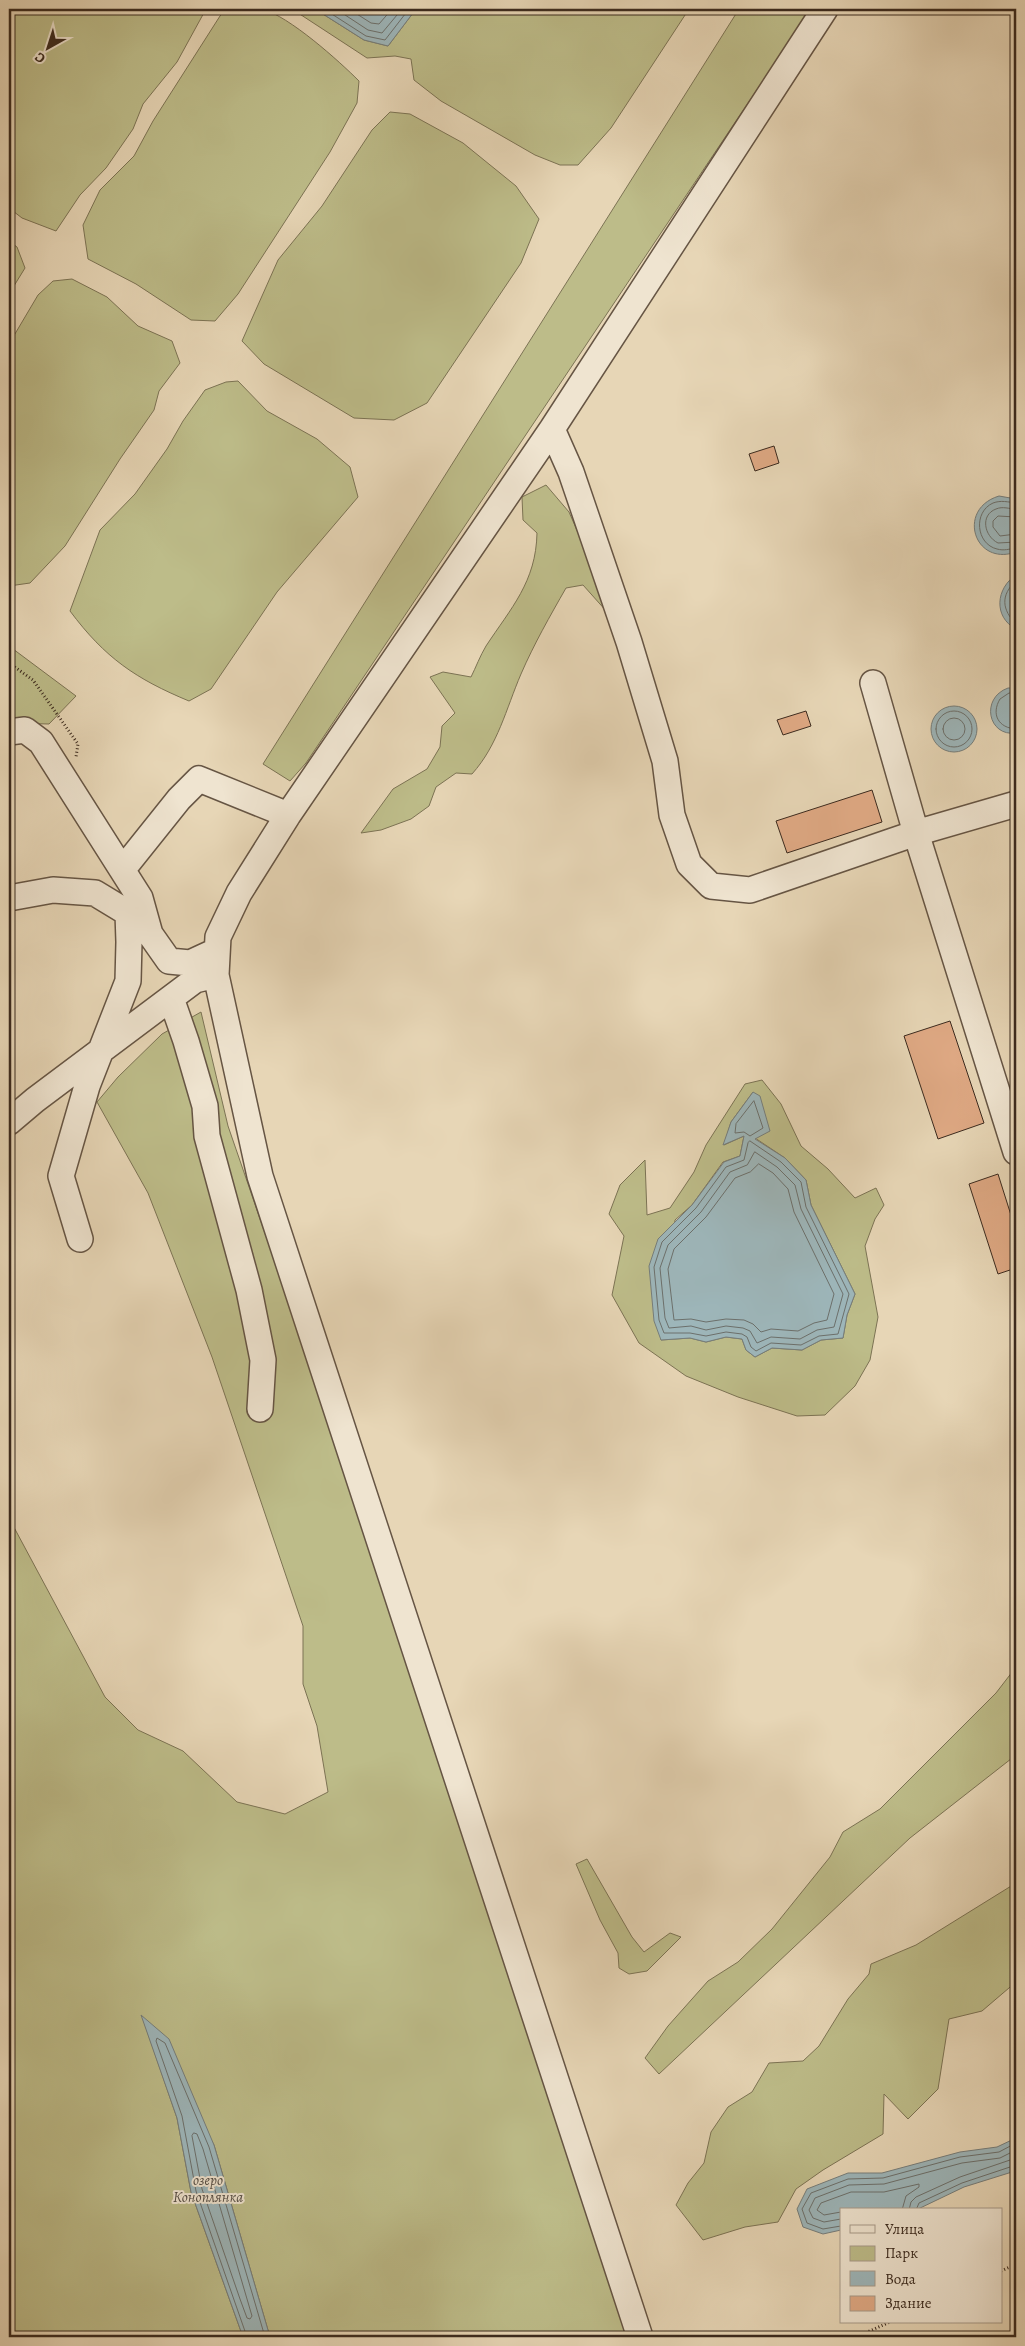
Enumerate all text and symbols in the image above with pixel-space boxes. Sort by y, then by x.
north arrow [22,22,72,72]
text: С [31,47,49,68]
water label: озеро Коноплянка [173,2170,243,2207]
legend [840,2208,1002,2324]
text: Улица [885,2219,924,2239]
text: Парк [885,2243,918,2263]
text: Вода [885,2269,916,2289]
text: Здание [885,2293,932,2313]

